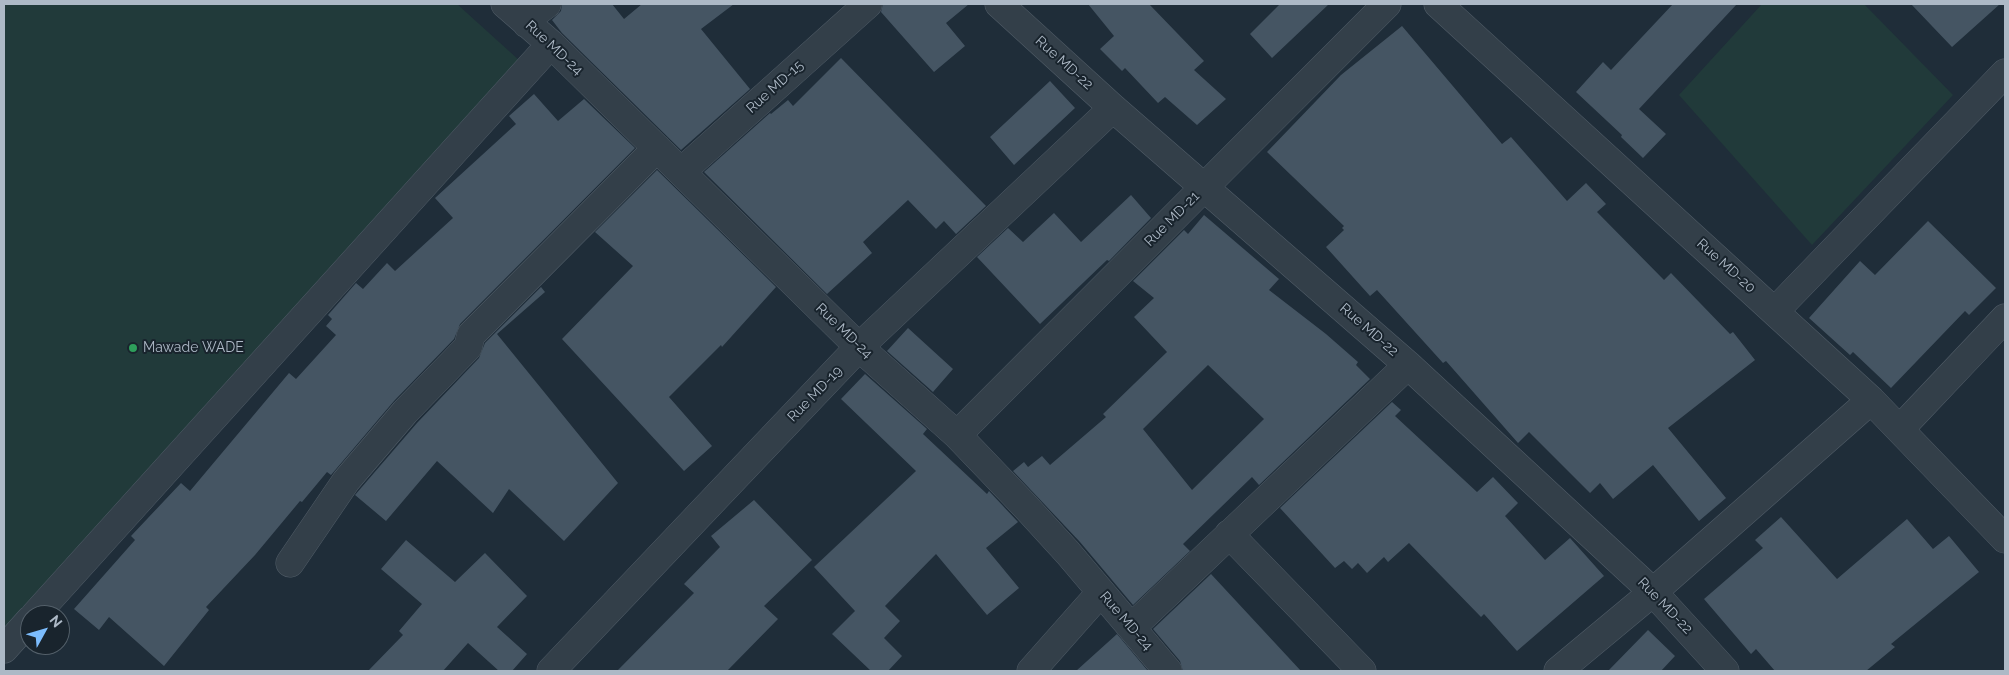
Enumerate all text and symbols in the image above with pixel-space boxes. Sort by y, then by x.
street label: Rue MD-24 [522,17,586,79]
street label: Rue MD-22 [1032,33,1096,93]
street label: Rue MD-15 [743,57,807,117]
street label: Rue MD-21 [1141,188,1203,250]
street label: Rue MD-20 [1693,235,1759,297]
street label: Rue MD-24 [812,300,876,362]
street label: Rue MD-22 [1336,300,1402,360]
place label: Mawade WADE [143,340,244,356]
marker: Mawade WADE [127,342,139,354]
street label: Rue MD-19 [784,362,846,426]
street label: Rue MD-22 [1634,574,1696,638]
street label: Rue MD-24 [1096,588,1156,654]
north arrow [20,605,70,655]
text: N [46,612,65,630]

